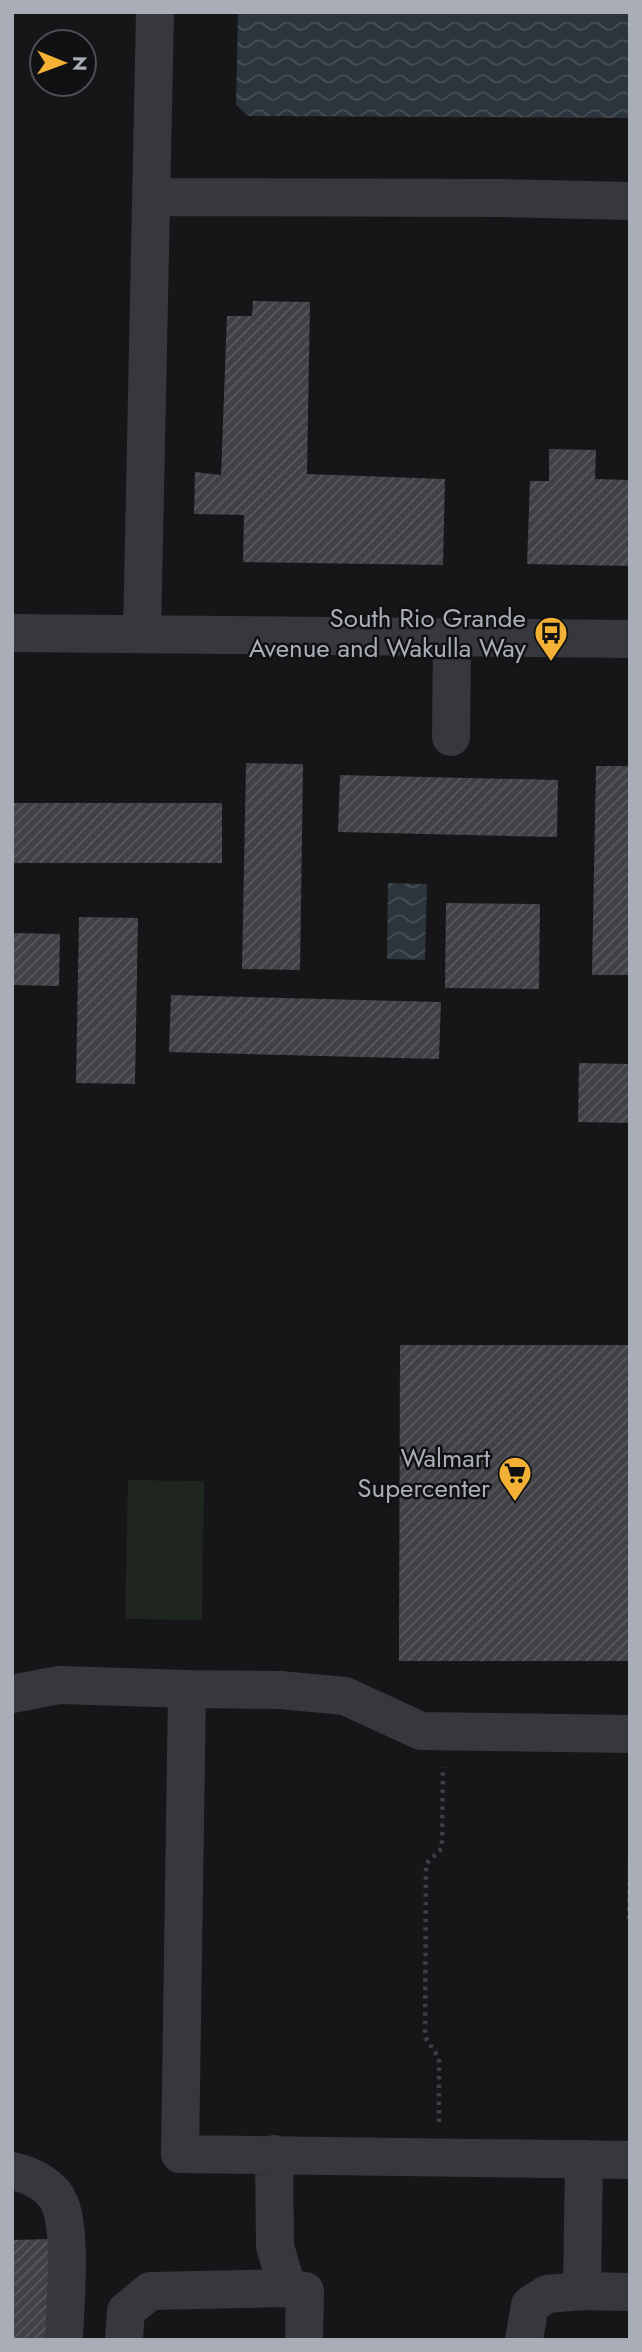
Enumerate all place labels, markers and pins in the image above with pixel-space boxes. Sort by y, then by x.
place label: South Rio Grande Avenue and Wakulla Way [249,599,527,667]
bus stop icon: South Rio Grande Avenue and Wakulla Way [532,614,570,663]
place label: Walmart Supercenter [357,1439,491,1507]
supermarket icon: Walmart Supercenter [496,1454,534,1503]

